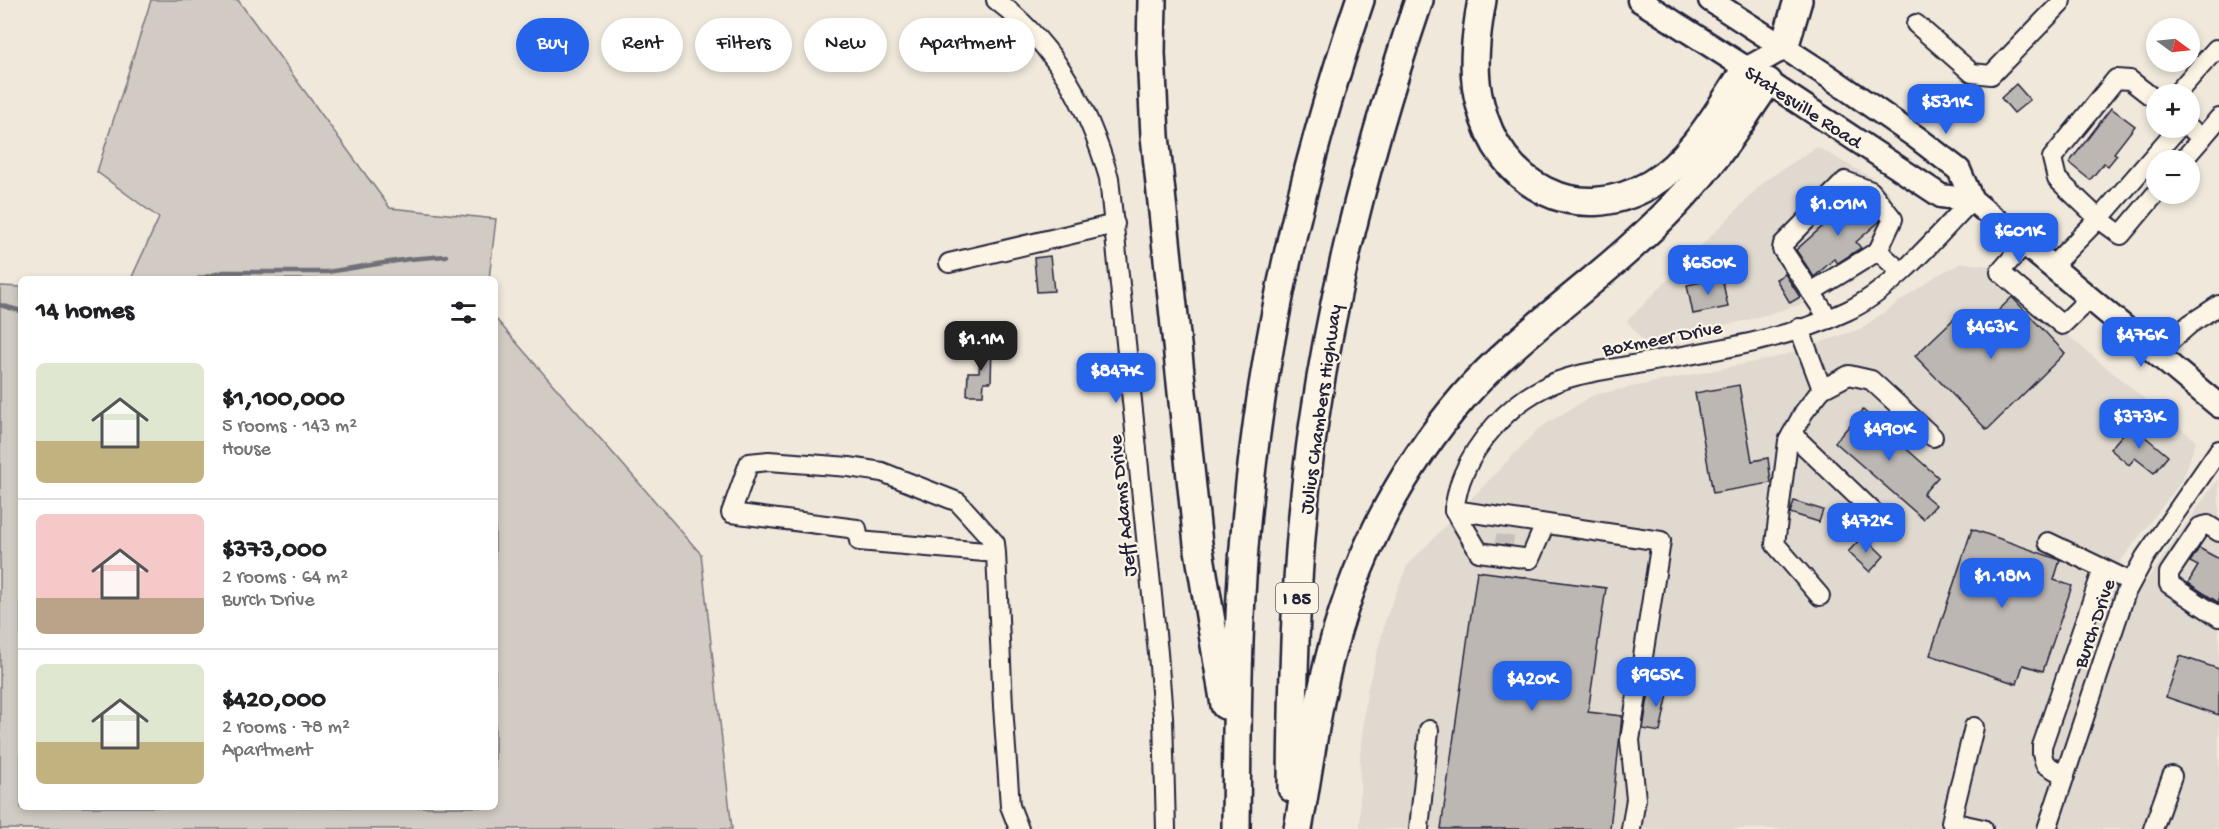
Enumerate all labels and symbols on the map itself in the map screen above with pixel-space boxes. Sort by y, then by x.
north arrow [2146,18,2200,72]
street label: Statesville Road [1739,62,1867,157]
pin: $531K [1904,84,1988,135]
pin: $1.01M [1789,186,1887,237]
pin: $601K [1977,213,2061,264]
pin: $650K [1666,245,1750,296]
street label: Julius Chambers Highway [1296,303,1349,516]
pin: $463K [1949,309,2033,360]
street label: Boxmeer Drive [1600,317,1725,363]
pin: $476K [2099,317,2183,368]
pin: $1.1M [939,321,1023,372]
pin: $847K [1074,353,1158,404]
pin: $373K [2097,399,2181,450]
pin: $490K [1847,411,1931,462]
street label: Jeff Adams Drive [1106,433,1143,578]
pin: $472K [1824,503,1908,554]
pin: $1.18M [1953,558,2051,609]
street label: Burch Drive [2070,576,2122,673]
road number: I 85 [1276,583,1318,613]
pin: $965K [1614,657,1698,708]
pin: $420K [1490,661,1574,712]

